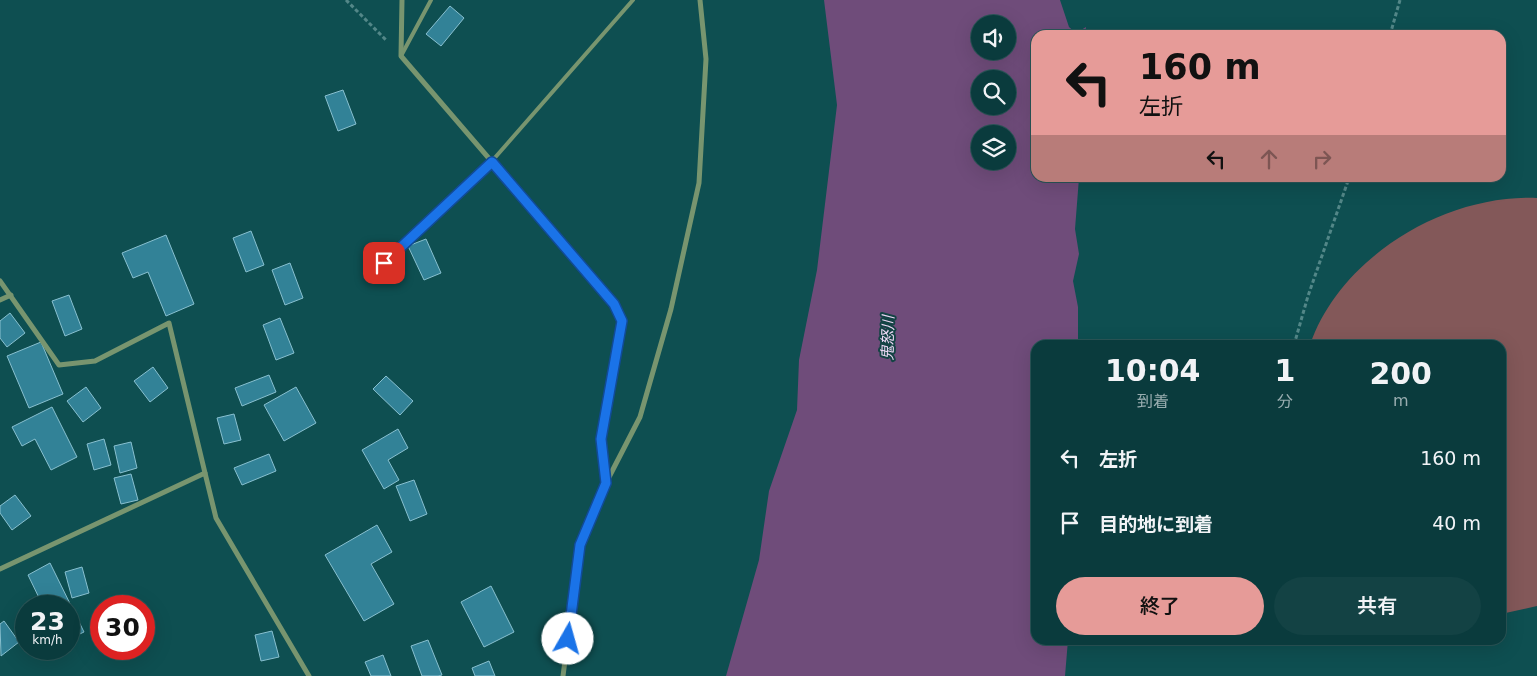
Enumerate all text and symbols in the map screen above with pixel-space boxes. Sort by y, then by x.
map controls [971,15,1016,170]
button: sound [971,15,1016,60]
text: 160 m [1139,47,1261,87]
icon: left [1056,50,1121,115]
button: search [971,70,1016,115]
text: 左折 [1139,94,1183,119]
button: layers [971,125,1016,170]
icon: left [1202,145,1230,173]
icon: ahead [1255,145,1283,173]
icon: right [1308,145,1336,173]
pin [363,242,405,284]
icon: arrive [370,249,398,277]
water label: 鬼怒川 [879,313,897,361]
text: 10:04 [1105,353,1201,388]
text: 1 [1275,353,1295,388]
text: 200 [1369,356,1432,391]
text: m [1393,391,1408,410]
text: 到着 [1137,392,1169,411]
text: 分 [1277,392,1293,411]
icon: left [1056,444,1084,472]
text: 160 m [1420,447,1481,469]
text: 左折 [1099,448,1137,470]
icon: arrive [1056,509,1084,537]
text: 40 m [1432,512,1481,534]
text: 目的地に到着 [1099,513,1213,535]
button: 終了 [1056,577,1264,635]
button: 共有 [1274,577,1481,635]
speed limit sign: 30 [90,595,155,660]
text: 23 [30,607,65,636]
position arrow [541,612,593,664]
text: km/h [32,633,63,647]

